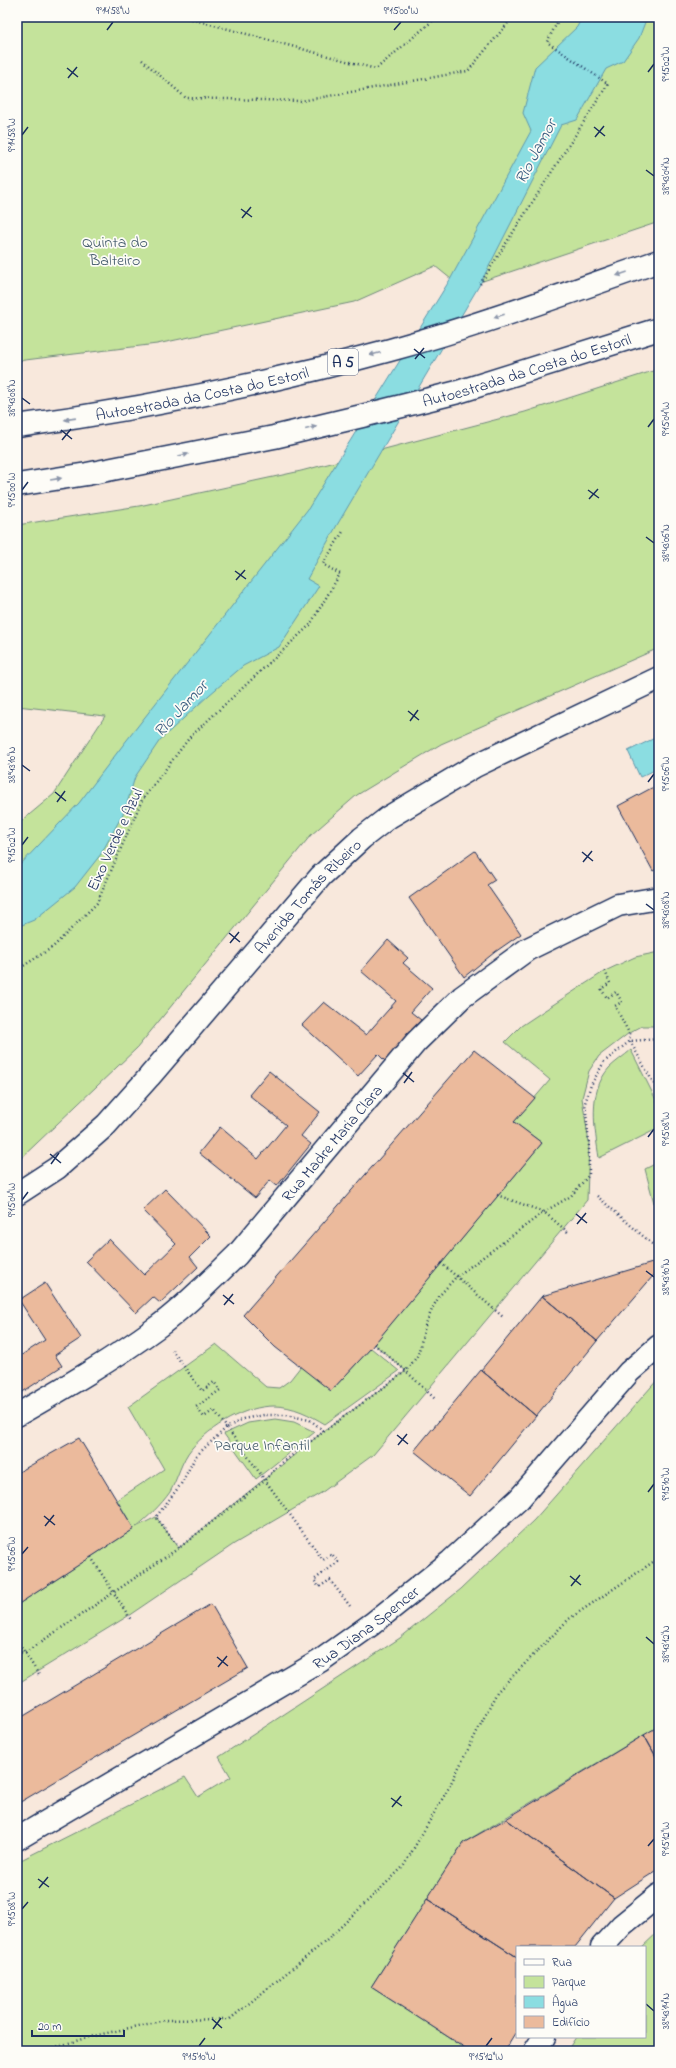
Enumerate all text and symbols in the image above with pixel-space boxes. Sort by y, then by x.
text: 9°14'58"W [96,4,130,19]
text: 9°15'00"W [384,4,418,19]
text: 9°15'02"W [659,46,674,82]
water label: Rio Jamor [509,112,565,189]
text: 9°14'58"W [5,118,20,152]
text: 38°43'04"N [659,157,674,195]
park label: Quinta do Balteiro [82,231,148,273]
one-way arrow [616,271,628,277]
one-way arrow [493,313,505,319]
street label: Autoestrada da Costa do Estoril [420,328,635,414]
road number: A 5 [328,349,358,375]
one-way arrow [369,351,381,357]
street label: Autoestrada da Costa do Estoril [94,361,312,428]
text: 38°43'08"N [5,379,20,417]
text: 9°15'04"W [659,402,674,436]
one-way arrow [64,416,76,422]
one-way arrow [304,425,317,431]
one-way arrow [177,451,189,457]
text: 9°15'00"W [5,473,20,507]
one-way arrow [49,476,62,482]
text: 38°43'06"N [659,524,674,562]
water label: Rio Jamor [148,673,216,743]
text: 38°43'10"N [5,747,20,783]
text: 9°15'06"W [659,757,674,791]
street label: Eixo Verde e Azul [81,784,150,895]
text: 9°15'02"W [5,827,20,863]
street label: Avenida Tomás Ribeiro [249,834,368,960]
text: 38°43'08"N [659,891,674,929]
street label: Rua Madre Maria Clara [277,1080,389,1208]
text: 9°15'08"W [659,1112,674,1146]
text: 9°15'04"W [5,1183,20,1217]
text: 38°43'10"N [659,1259,674,1295]
park label: Parque Infantil [214,1434,310,1458]
text: 9°15'10"W [659,1467,674,1501]
text: 9°15'06"W [5,1537,20,1571]
street label: Rua Diana Spencer [309,1581,425,1677]
text: 38°43'12"N [659,1625,674,1663]
text: 9°15'12"W [659,1822,674,1856]
text: 9°15'08"W [5,1892,20,1926]
legend [516,1946,646,2038]
text: Rua [552,1954,572,1972]
text: Parque [552,1974,586,1992]
text: Água [552,1993,578,2013]
text: 38°43'14"N [659,1993,674,2029]
scale bar [32,2012,124,2038]
text: Edifício [552,2014,590,2032]
text: 20 m [38,2018,61,2036]
text: 9°15'10"W [182,2050,216,2065]
text: 9°15'12"W [469,2050,503,2065]

